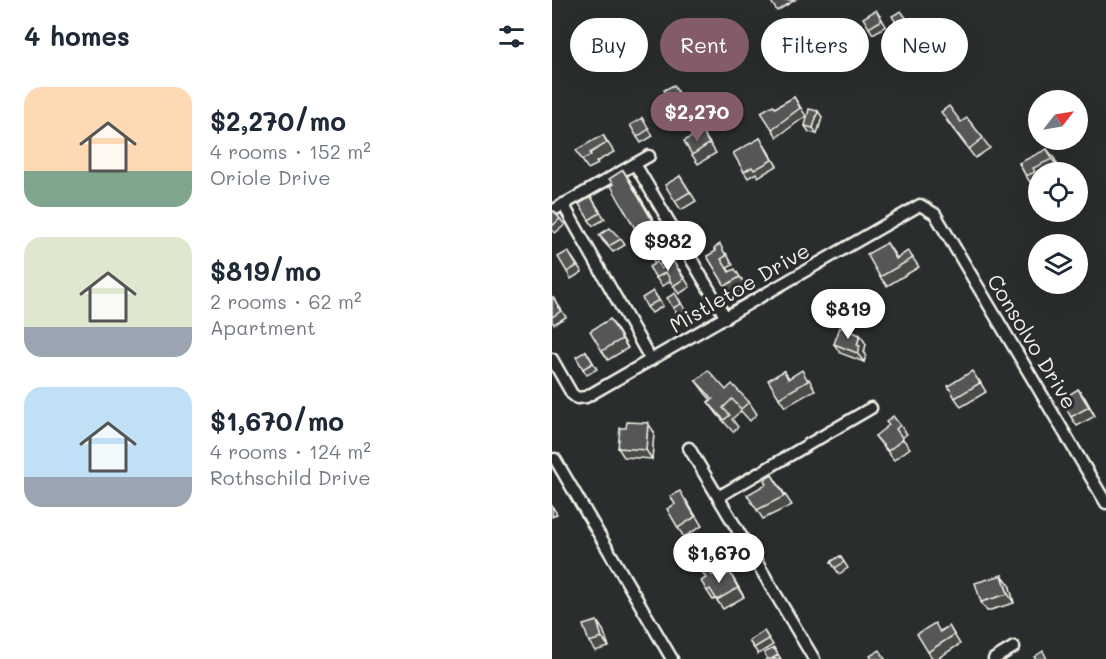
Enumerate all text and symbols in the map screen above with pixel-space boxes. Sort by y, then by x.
chip: Buy [570,18,648,72]
chip: Rent [660,18,749,72]
chip: Filters [761,18,869,72]
chip: New [881,18,968,72]
text: 4 homes [24,19,130,53]
icon: filters [495,20,528,53]
north arrow [1028,90,1088,150]
map controls [1028,90,1088,294]
pin: $2,270 [648,92,746,143]
text: $2,270 [665,98,729,124]
text: $2,270/mo [210,104,346,138]
icon: home [72,111,144,183]
text: 4 rooms · 152 m² [210,138,371,164]
button: locate [1028,162,1088,222]
text: Oriole Drive [210,164,331,190]
pin: $982 [632,221,704,272]
text: $982 [644,227,692,253]
button: layers [1028,234,1088,294]
street label: Mistletoe Drive [664,236,814,338]
text: $819/mo [210,254,321,288]
icon: home [72,261,144,333]
street label: Consolvo Drive [982,269,1084,413]
text: 2 rooms · 62 m² [210,288,362,314]
pin: $819 [812,289,884,340]
text: $819 [825,295,871,321]
text: Apartment [210,314,316,340]
text: $1,670/mo [210,404,344,438]
icon: home [72,411,144,483]
text: 4 rooms · 124 m² [210,438,371,464]
text: Rothschild Drive [210,464,371,490]
pin: $1,670 [670,533,768,584]
text: $1,670 [687,539,751,565]

